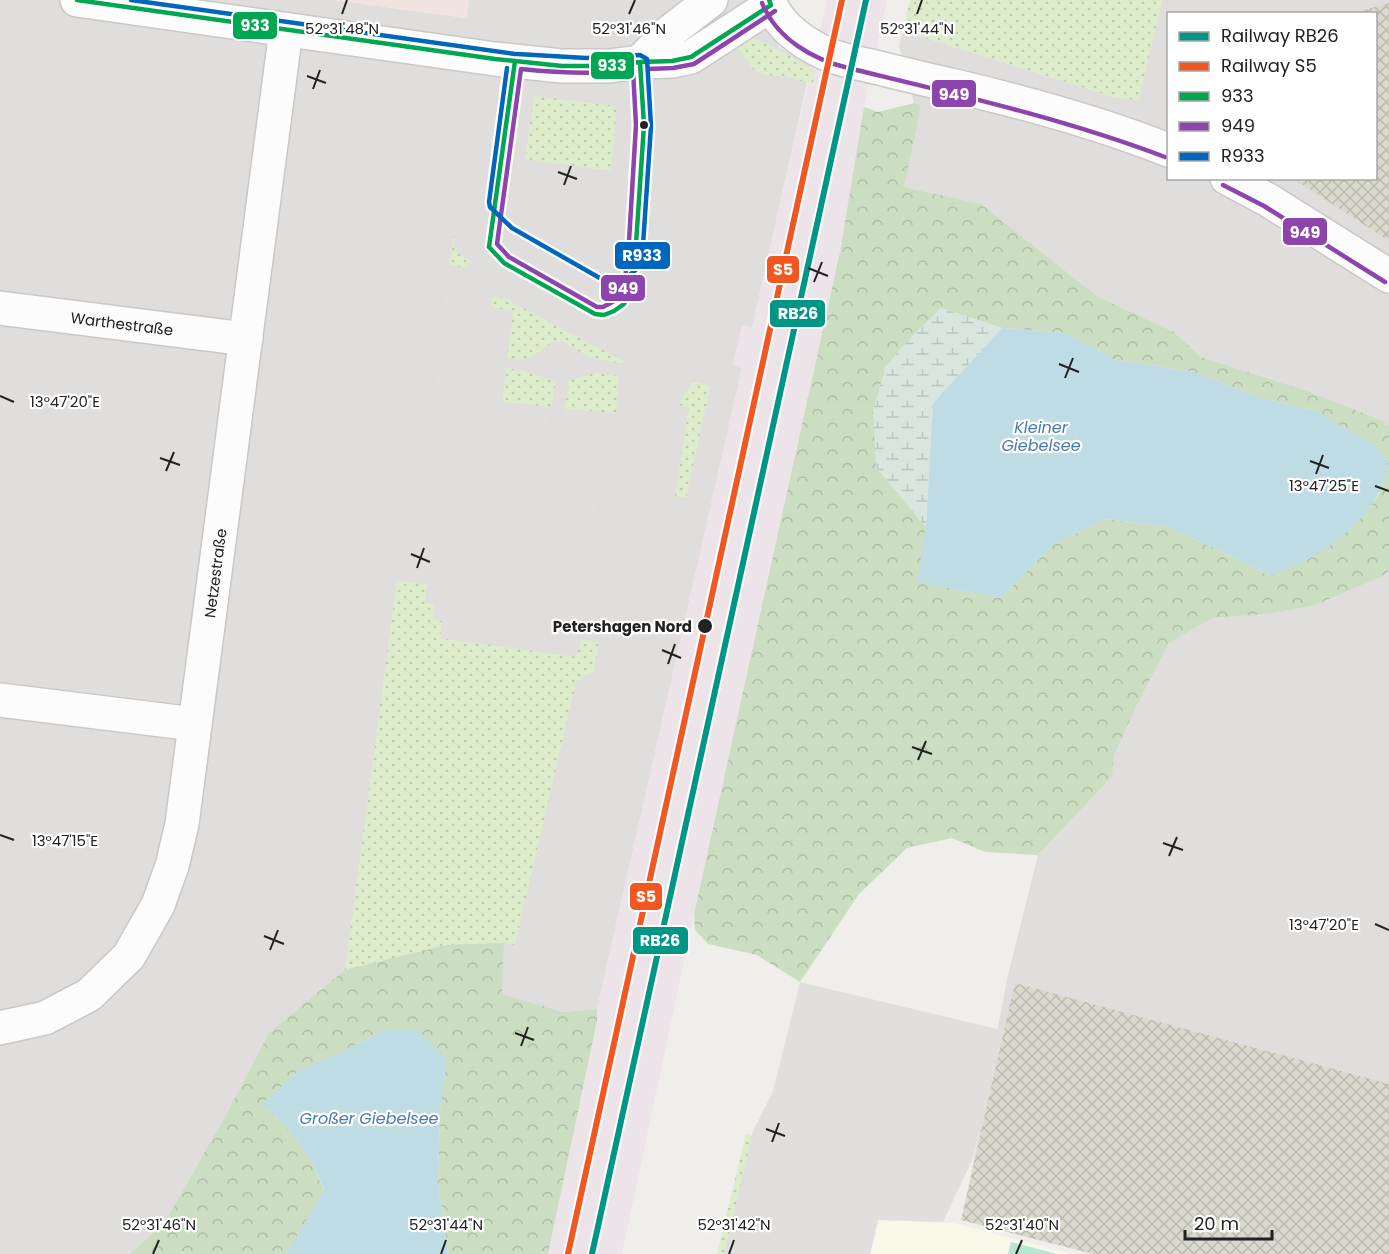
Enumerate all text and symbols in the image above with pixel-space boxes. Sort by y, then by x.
line badge: 933 [232,11,278,40]
legend [1167,12,1377,180]
text: 933 [240,14,270,37]
text: 52°31'48"N [305,18,379,39]
text: 52°31'46"N [592,18,666,39]
text: 52°31'44"N [880,18,954,39]
text: Railway RB26 [1221,23,1339,48]
line badge: 933 [590,51,635,80]
text: Railway S5 [1221,53,1317,78]
text: 933 [597,54,627,77]
line badge: 949 [931,79,977,108]
text: 949 [939,83,969,106]
text: 933 [1221,83,1254,108]
text: 949 [1221,113,1255,138]
unlabelled marker [638,119,650,131]
text: R933 [1221,143,1265,168]
line badge: 949 [1282,217,1328,246]
text: 949 [1290,221,1320,244]
line badge: R933 [614,241,671,270]
text: R933 [622,244,662,267]
line badge: S5 [766,255,800,284]
text: S5 [773,258,793,281]
line badge: 949 [600,274,646,302]
text: 949 [608,277,638,300]
line badge: RB26 [769,299,826,328]
text: RB26 [778,302,818,325]
street label: Warthestraße [69,306,175,340]
text: 13°47'20"E [30,391,100,412]
water label: Kleiner Giebelsee [1001,416,1081,457]
text: 13°47'25"E [1289,475,1359,496]
street label: Netzestraße [199,527,231,619]
place label: Petershagen Nord [553,616,692,637]
marker: Petershagen Nord [696,617,714,635]
text: 13°47'15"E [32,830,98,851]
line badge: S5 [629,882,663,911]
text: S5 [636,885,656,908]
text: 13°47'20"E [1289,914,1359,935]
line badge: RB26 [632,926,689,955]
text: RB26 [640,929,680,952]
water label: Großer Giebelsee [299,1107,439,1130]
scale bar [1185,1203,1272,1241]
text: 20 m [1194,1211,1239,1236]
text: 52°31'46"N [122,1214,196,1235]
text: 52°31'44"N [409,1214,483,1235]
text: 52°31'42"N [697,1214,771,1235]
text: 52°31'40"N [985,1214,1059,1235]

